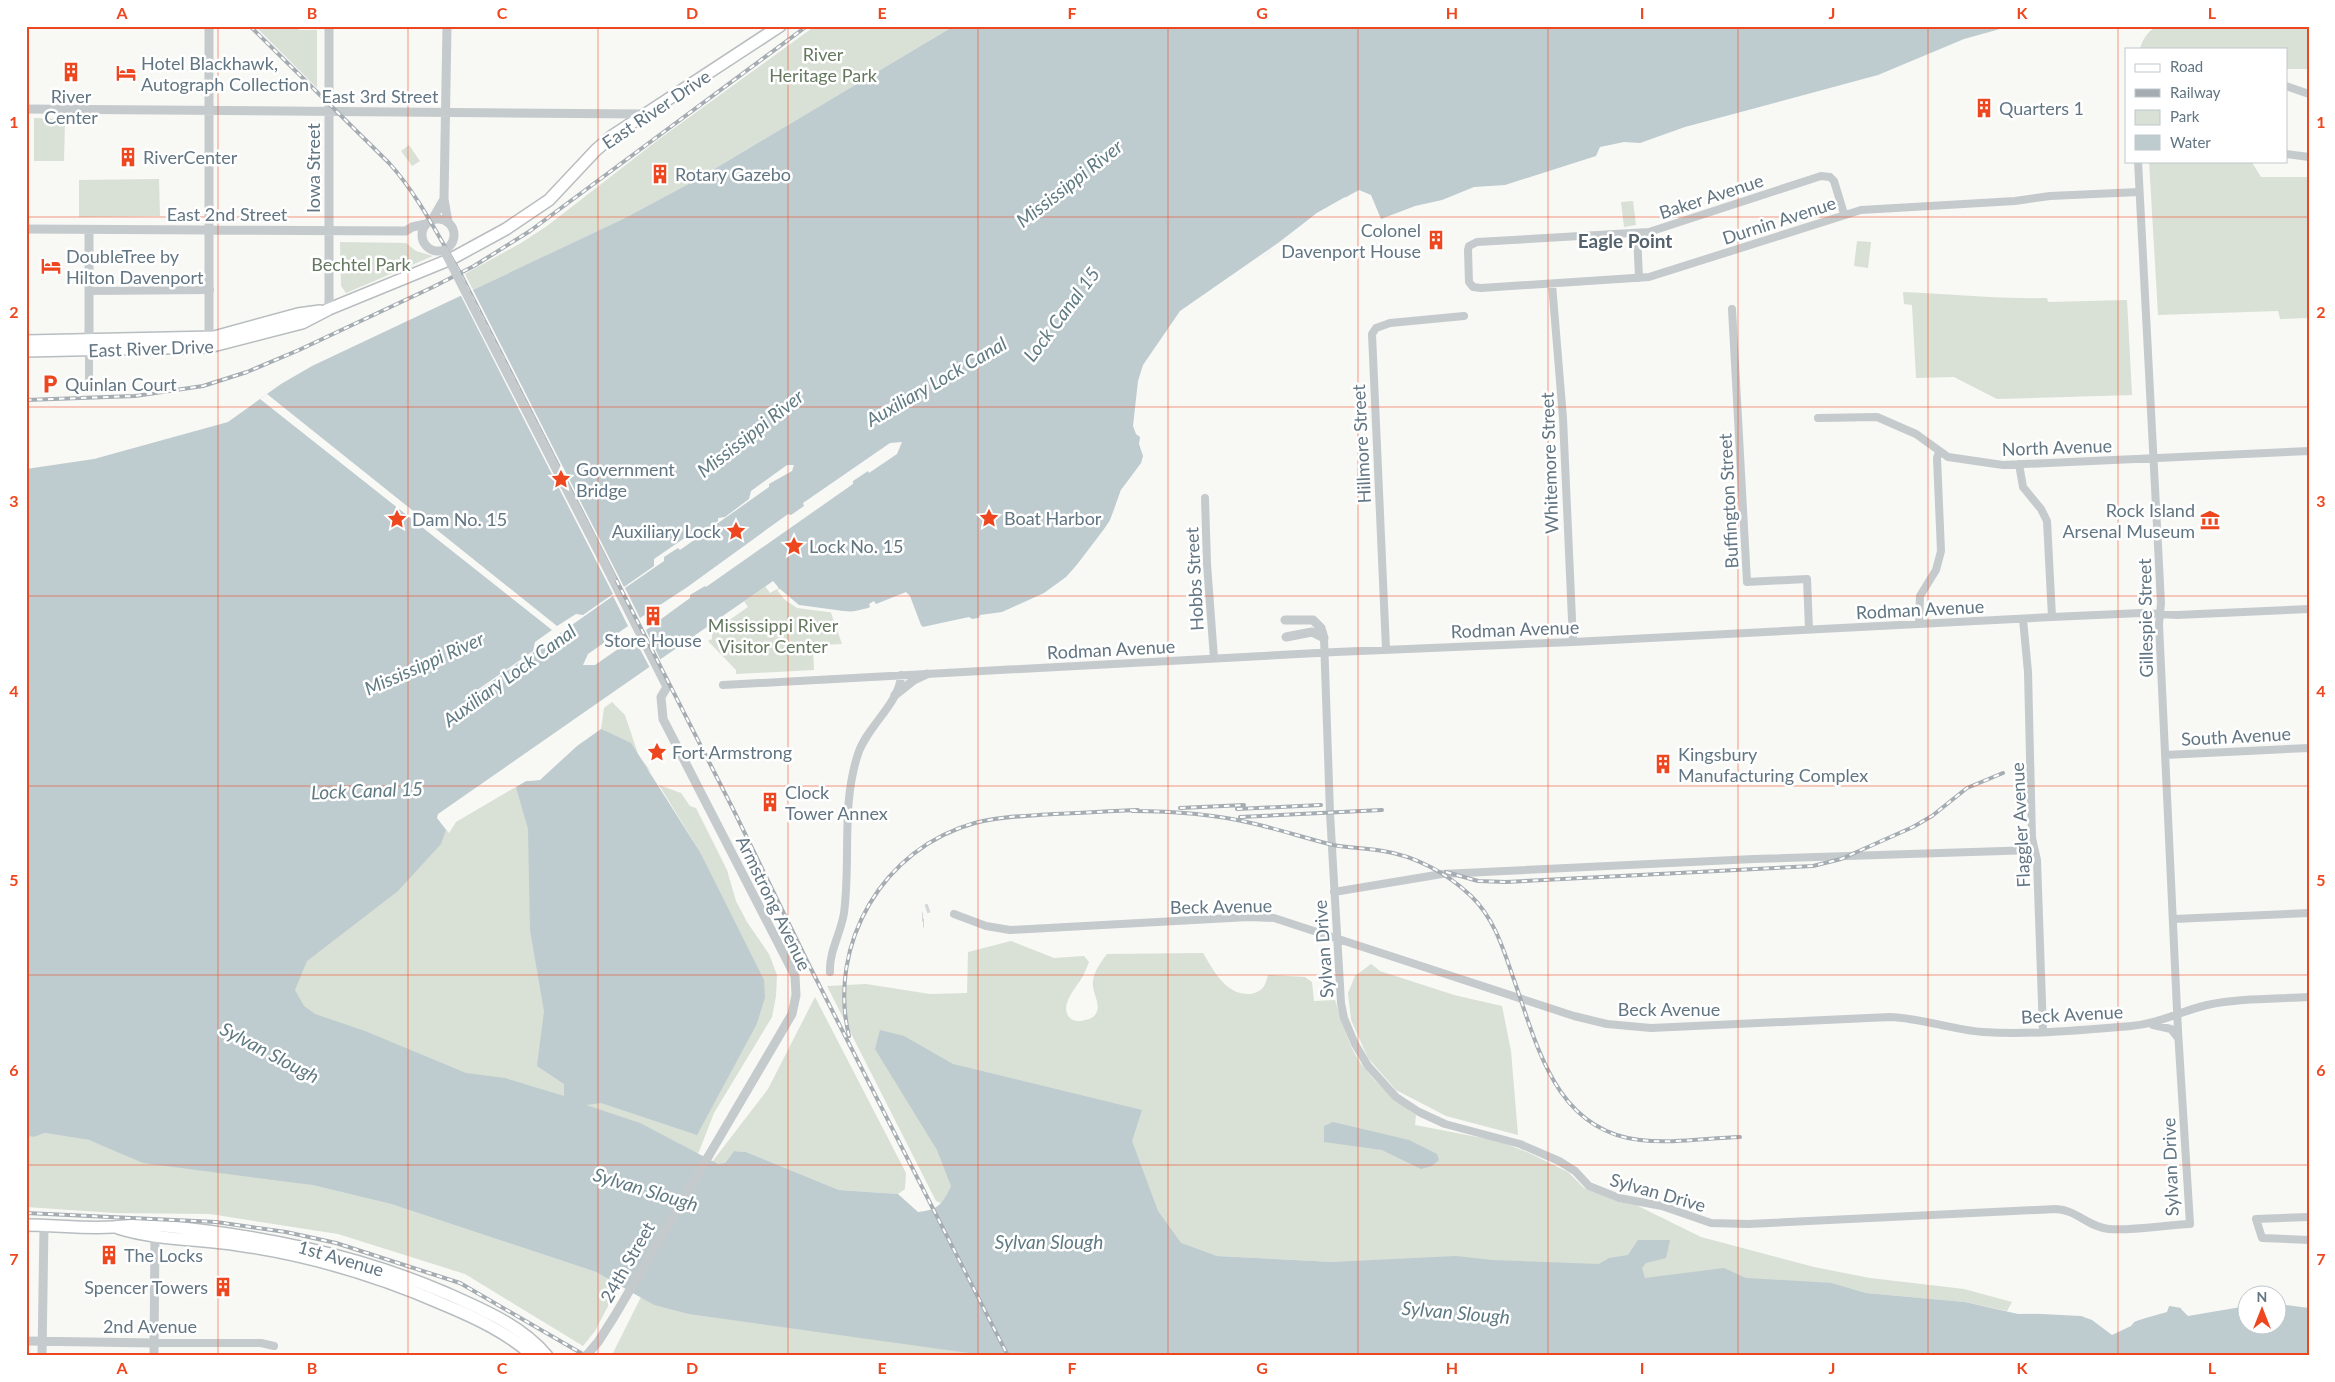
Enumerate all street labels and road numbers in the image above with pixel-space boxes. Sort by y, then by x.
street label: East River Drive [598,65,714,153]
street label: East 3rd Street [322,85,439,107]
street label: Iowa Street [302,123,324,213]
street label: Baker Avenue [1656,169,1766,223]
street label: Durnin Avenue [1719,191,1839,249]
street label: East 2nd Street [167,203,288,225]
street label: East River Drive [88,335,214,361]
street label: Hillmore Street [1347,383,1375,504]
street label: Whitemore Street [1536,391,1562,534]
street label: Buffington Street [1713,432,1743,569]
street label: North Avenue [2001,434,2113,460]
street label: Hobbs Street [1180,526,1208,631]
street label: Gillespie Street [2133,558,2157,678]
street label: Rodman Avenue [1855,595,1985,623]
street label: Rodman Avenue [1450,616,1580,642]
street label: Rodman Avenue [1046,635,1176,663]
street label: South Avenue [2180,722,2292,750]
street label: Flaggler Avenue [2006,762,2034,888]
street label: Armstrong Avenue [732,832,816,974]
street label: Beck Avenue [1170,894,1272,918]
street label: Sylvan Drive [1309,899,1337,999]
street label: Beck Avenue [1618,998,1720,1020]
street label: Beck Avenue [2020,1000,2124,1028]
street label: Sylvan Drive [2157,1117,2183,1217]
street label: Sylvan Drive [1608,1168,1708,1216]
street label: 24th Street [595,1217,659,1306]
street label: 1st Avenue [296,1235,386,1281]
street label: 2nd Avenue [103,1315,197,1337]

